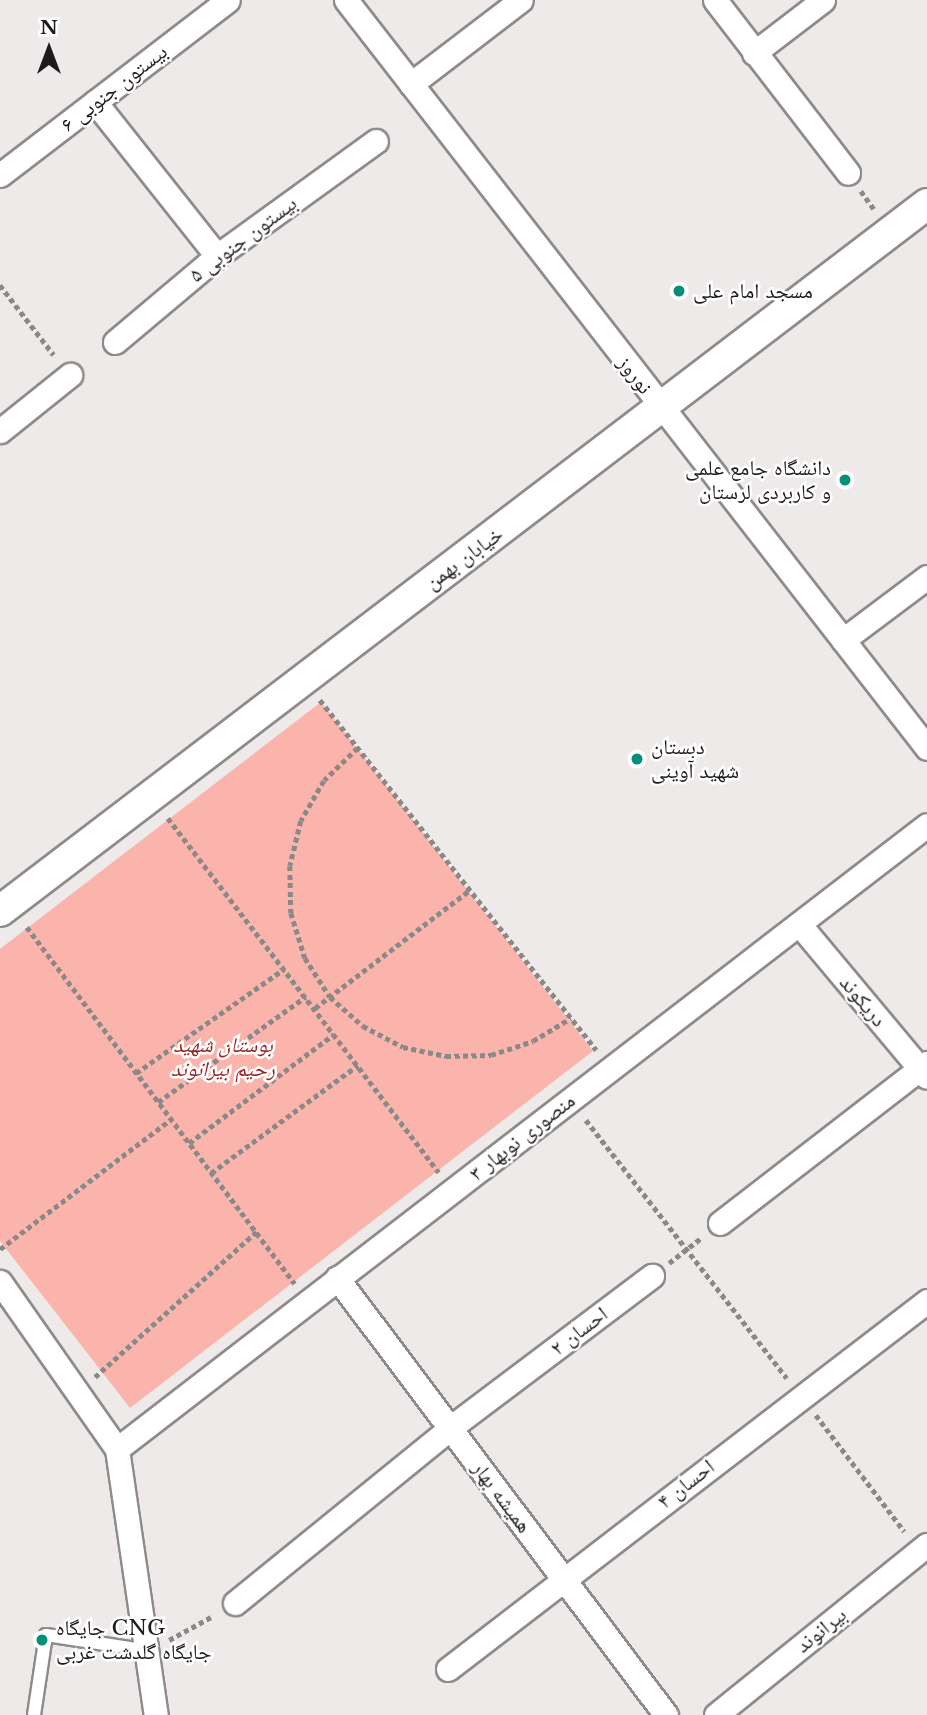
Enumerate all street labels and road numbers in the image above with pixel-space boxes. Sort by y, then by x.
street label: بیستون جنوبی ۶ [56,39,172,137]
street label: بیستون جنوبی ۵ [184,190,302,288]
street label: نوروز [612,351,658,399]
street label: خیابان بهمن [420,521,508,595]
street label: دریکوند [834,970,892,1032]
street label: منصوری نوبهار ۳ [464,1088,580,1186]
street label: احسان ۲ [545,1301,613,1361]
street label: احسان ۴ [652,1454,720,1514]
street label: همیشه بهار [467,1456,537,1538]
street label: بیرانوند [790,1602,852,1658]

